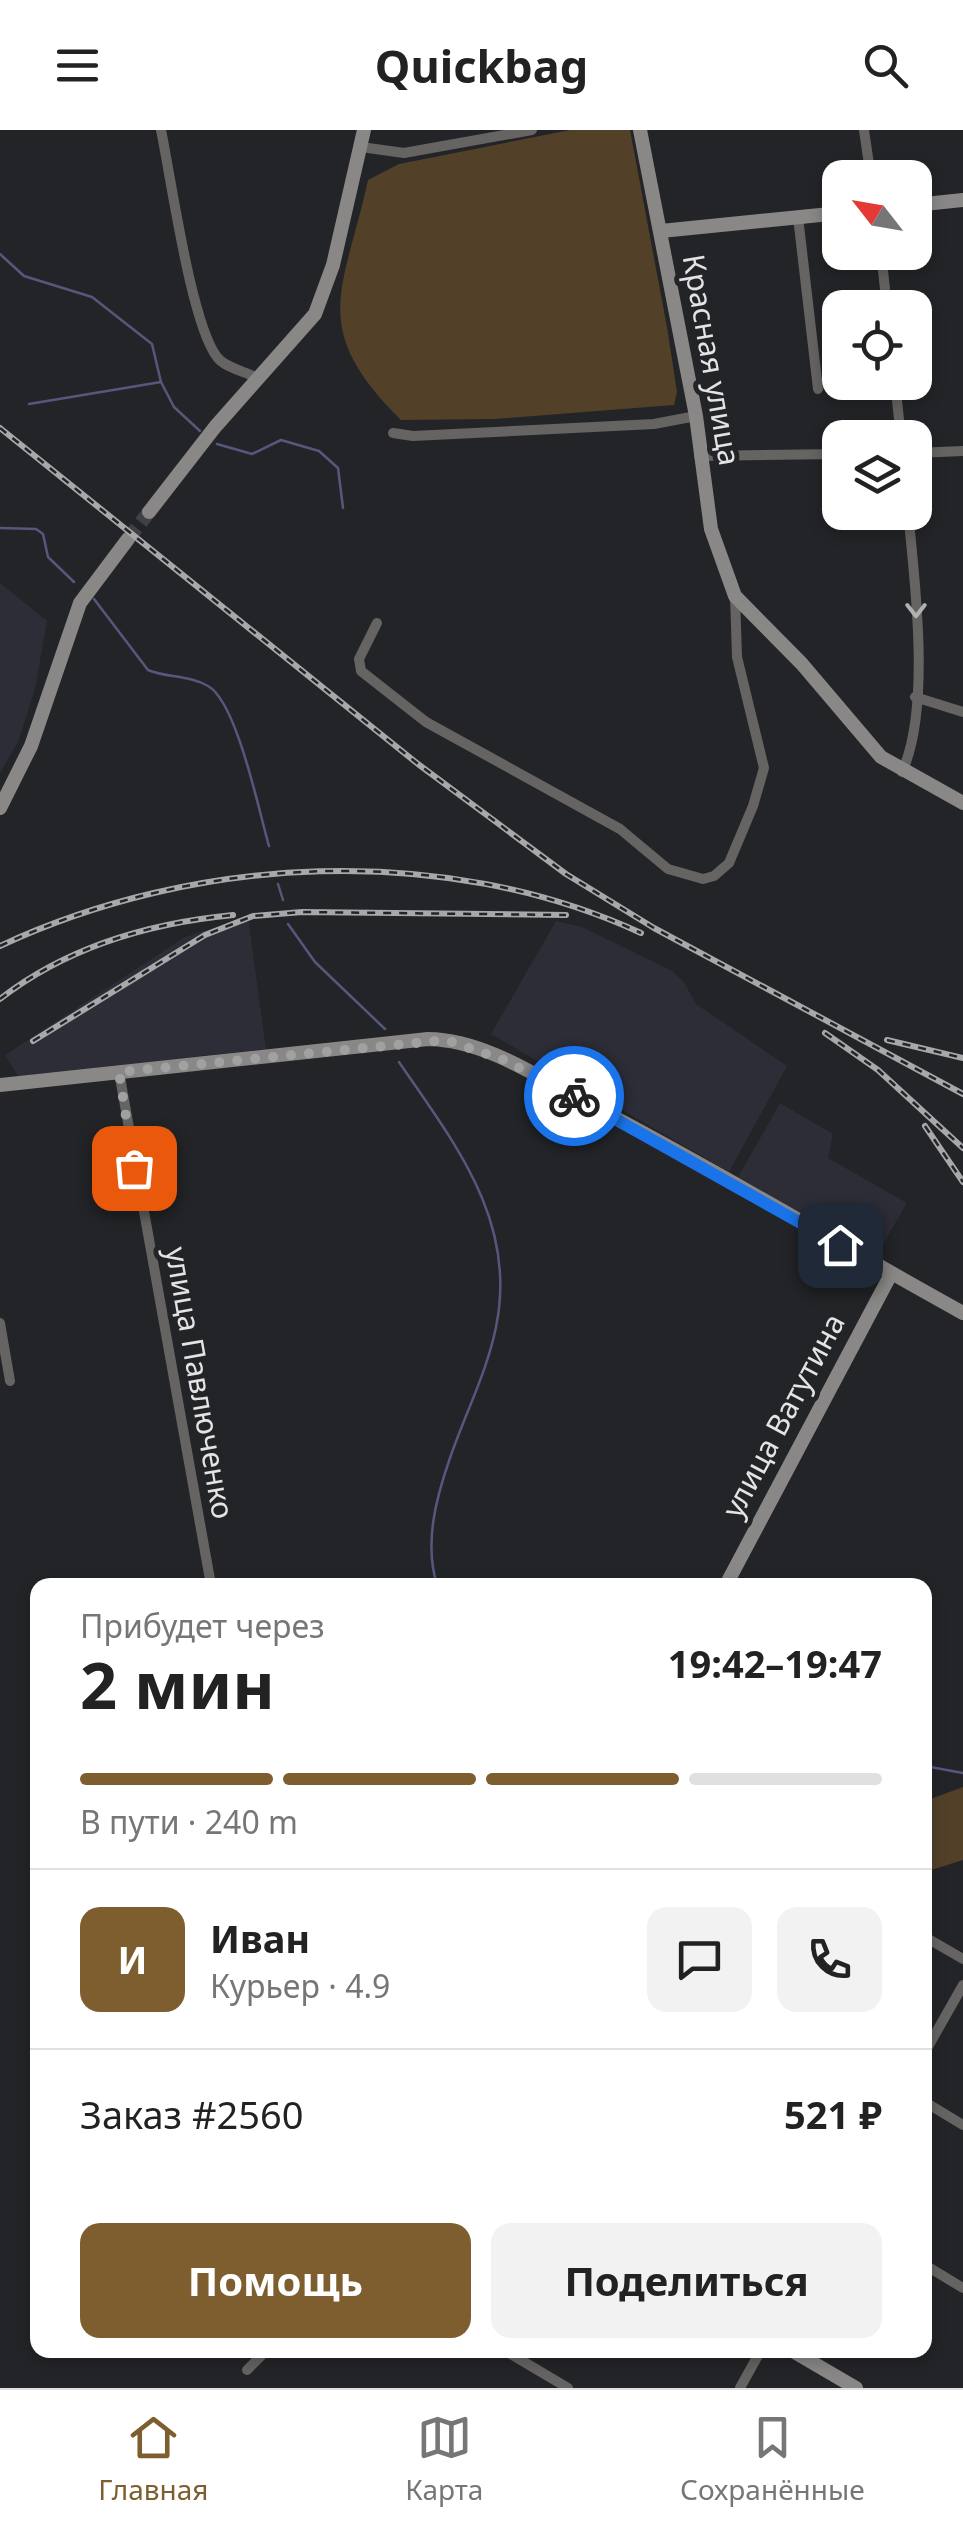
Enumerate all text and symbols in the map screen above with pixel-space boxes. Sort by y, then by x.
text: Quickbag [375,35,588,96]
icon: menu [50,38,105,93]
icon: search [858,38,913,93]
north arrow [822,160,932,270]
map controls [822,160,932,530]
street label: Красная улица [674,251,751,469]
button: locate [822,290,932,400]
button: layers [822,420,932,530]
one-way arrow [905,602,927,618]
courier [524,1046,624,1146]
icon: bike [547,1069,602,1124]
pin [92,1126,177,1211]
icon: bag [107,1141,162,1196]
pin [798,1203,883,1288]
icon: home [813,1218,868,1273]
street label: улица Павлюченко [156,1244,245,1522]
street label: улица Ватутина [712,1306,854,1525]
text: Прибудет через [80,1604,325,1647]
text: 19:42–19:47 [668,1637,882,1689]
text: 2 мин [80,1640,275,1728]
text: В пути · 240 m [80,1800,298,1843]
button: chat [647,1907,752,2012]
button: phone [777,1907,882,2012]
text: Иван [210,1912,310,1964]
text: И [117,1933,148,1985]
text: Курьер · 4.9 [210,1964,390,2007]
text: Заказ #2560 [80,2088,304,2140]
text: 521 ₽ [784,2088,882,2140]
button: Помощь [80,2223,471,2338]
button: Поделиться [491,2223,882,2338]
tab: Главная [98,2410,208,2508]
tab: Карта [405,2410,483,2508]
tab: Сохранённые [680,2410,865,2508]

